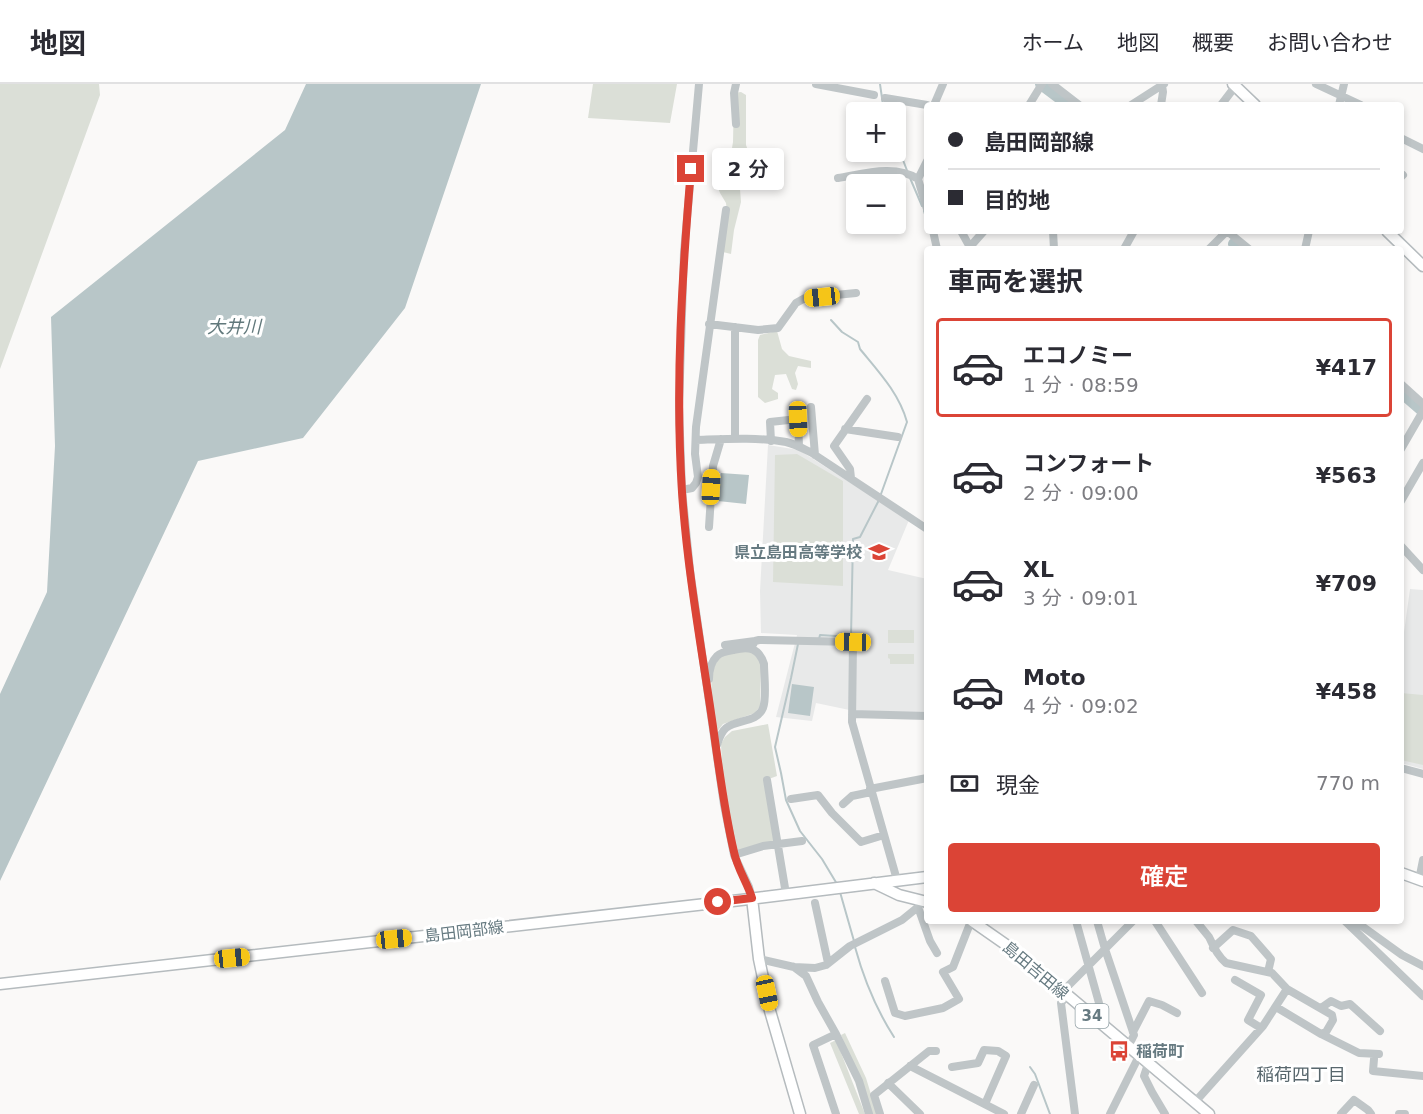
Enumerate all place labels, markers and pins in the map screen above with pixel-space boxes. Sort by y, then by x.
school or university icon: 県立島田高等学校 [867,540,891,564]
place label: 県立島田高等学校 [734,543,862,562]
bus stop icon: 稲荷町 [1107,1039,1131,1063]
place label: 稲荷町 [1136,1042,1184,1061]

